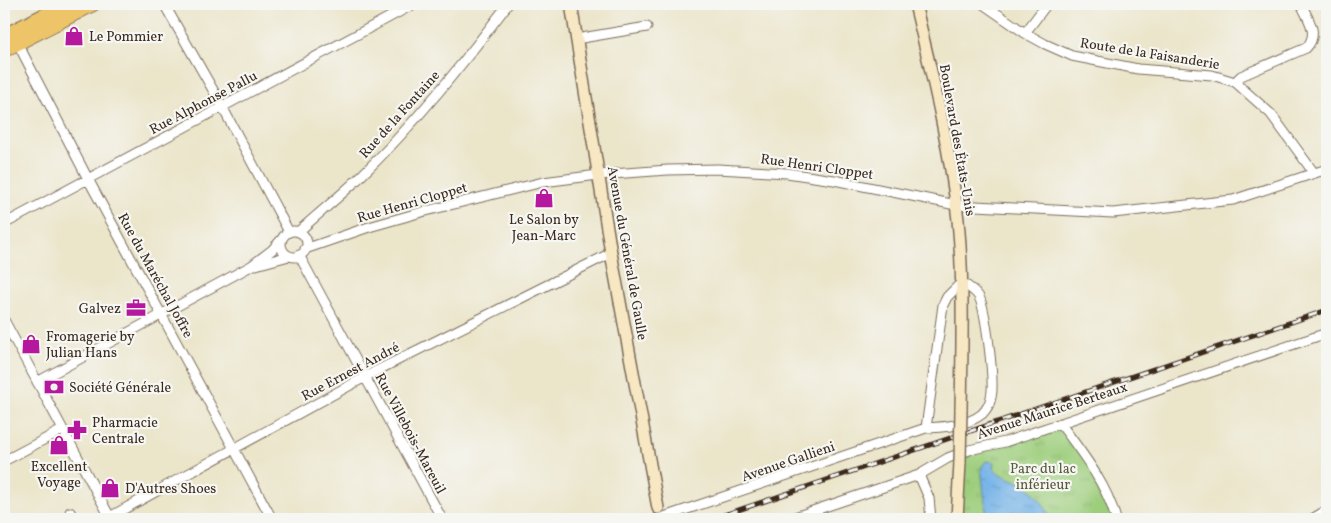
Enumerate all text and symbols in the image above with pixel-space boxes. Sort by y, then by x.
shop icon: Le Pommier [63,25,85,47]
place label: Le Pommier [89,28,163,47]
street label: Route de la Faisanderie [1079,34,1221,75]
street label: Boulevard des États-Unis [934,63,979,218]
street label: Rue Alphonse Pallu [146,67,261,140]
street label: Rue de la Fontaine [355,67,445,163]
street label: Rue Henri Cloppet [759,150,874,185]
street label: Avenue du Général de Gaulle [602,165,651,342]
street label: Rue Henri Cloppet [355,179,470,228]
shop icon: Le Salon by Jean-Marc [533,187,555,209]
street label: Rue du Maréchal Joffre [112,210,197,342]
place label: Le Salon by Jean-Marc [509,211,579,246]
office icon: Galvez [125,297,147,319]
place label: Galvez [79,300,121,319]
place label: Fromagerie by Julian Hans [46,328,135,363]
shop icon: Fromagerie by Julian Hans [20,333,42,355]
street label: Rue Ernest André [298,338,403,406]
street label: Rue Villebois-Mareuil [370,370,450,497]
bank icon: Société Générale [43,376,65,398]
street label: Avenue Maurice Berteaux [975,378,1130,445]
place label: Société Générale [69,379,171,398]
place label: Pharmacie Centrale [92,414,158,449]
pharmacy icon: Pharmacie Centrale [66,419,88,441]
shop icon: Excellent Voyage [48,434,70,456]
street label: Avenue Gallieni [739,438,838,487]
place label: Excellent Voyage [31,458,87,493]
park label: Parc du lac inférieur [1010,460,1076,495]
shop icon: D'Autres Shoes [99,477,121,499]
place label: D'Autres Shoes [125,480,216,499]

